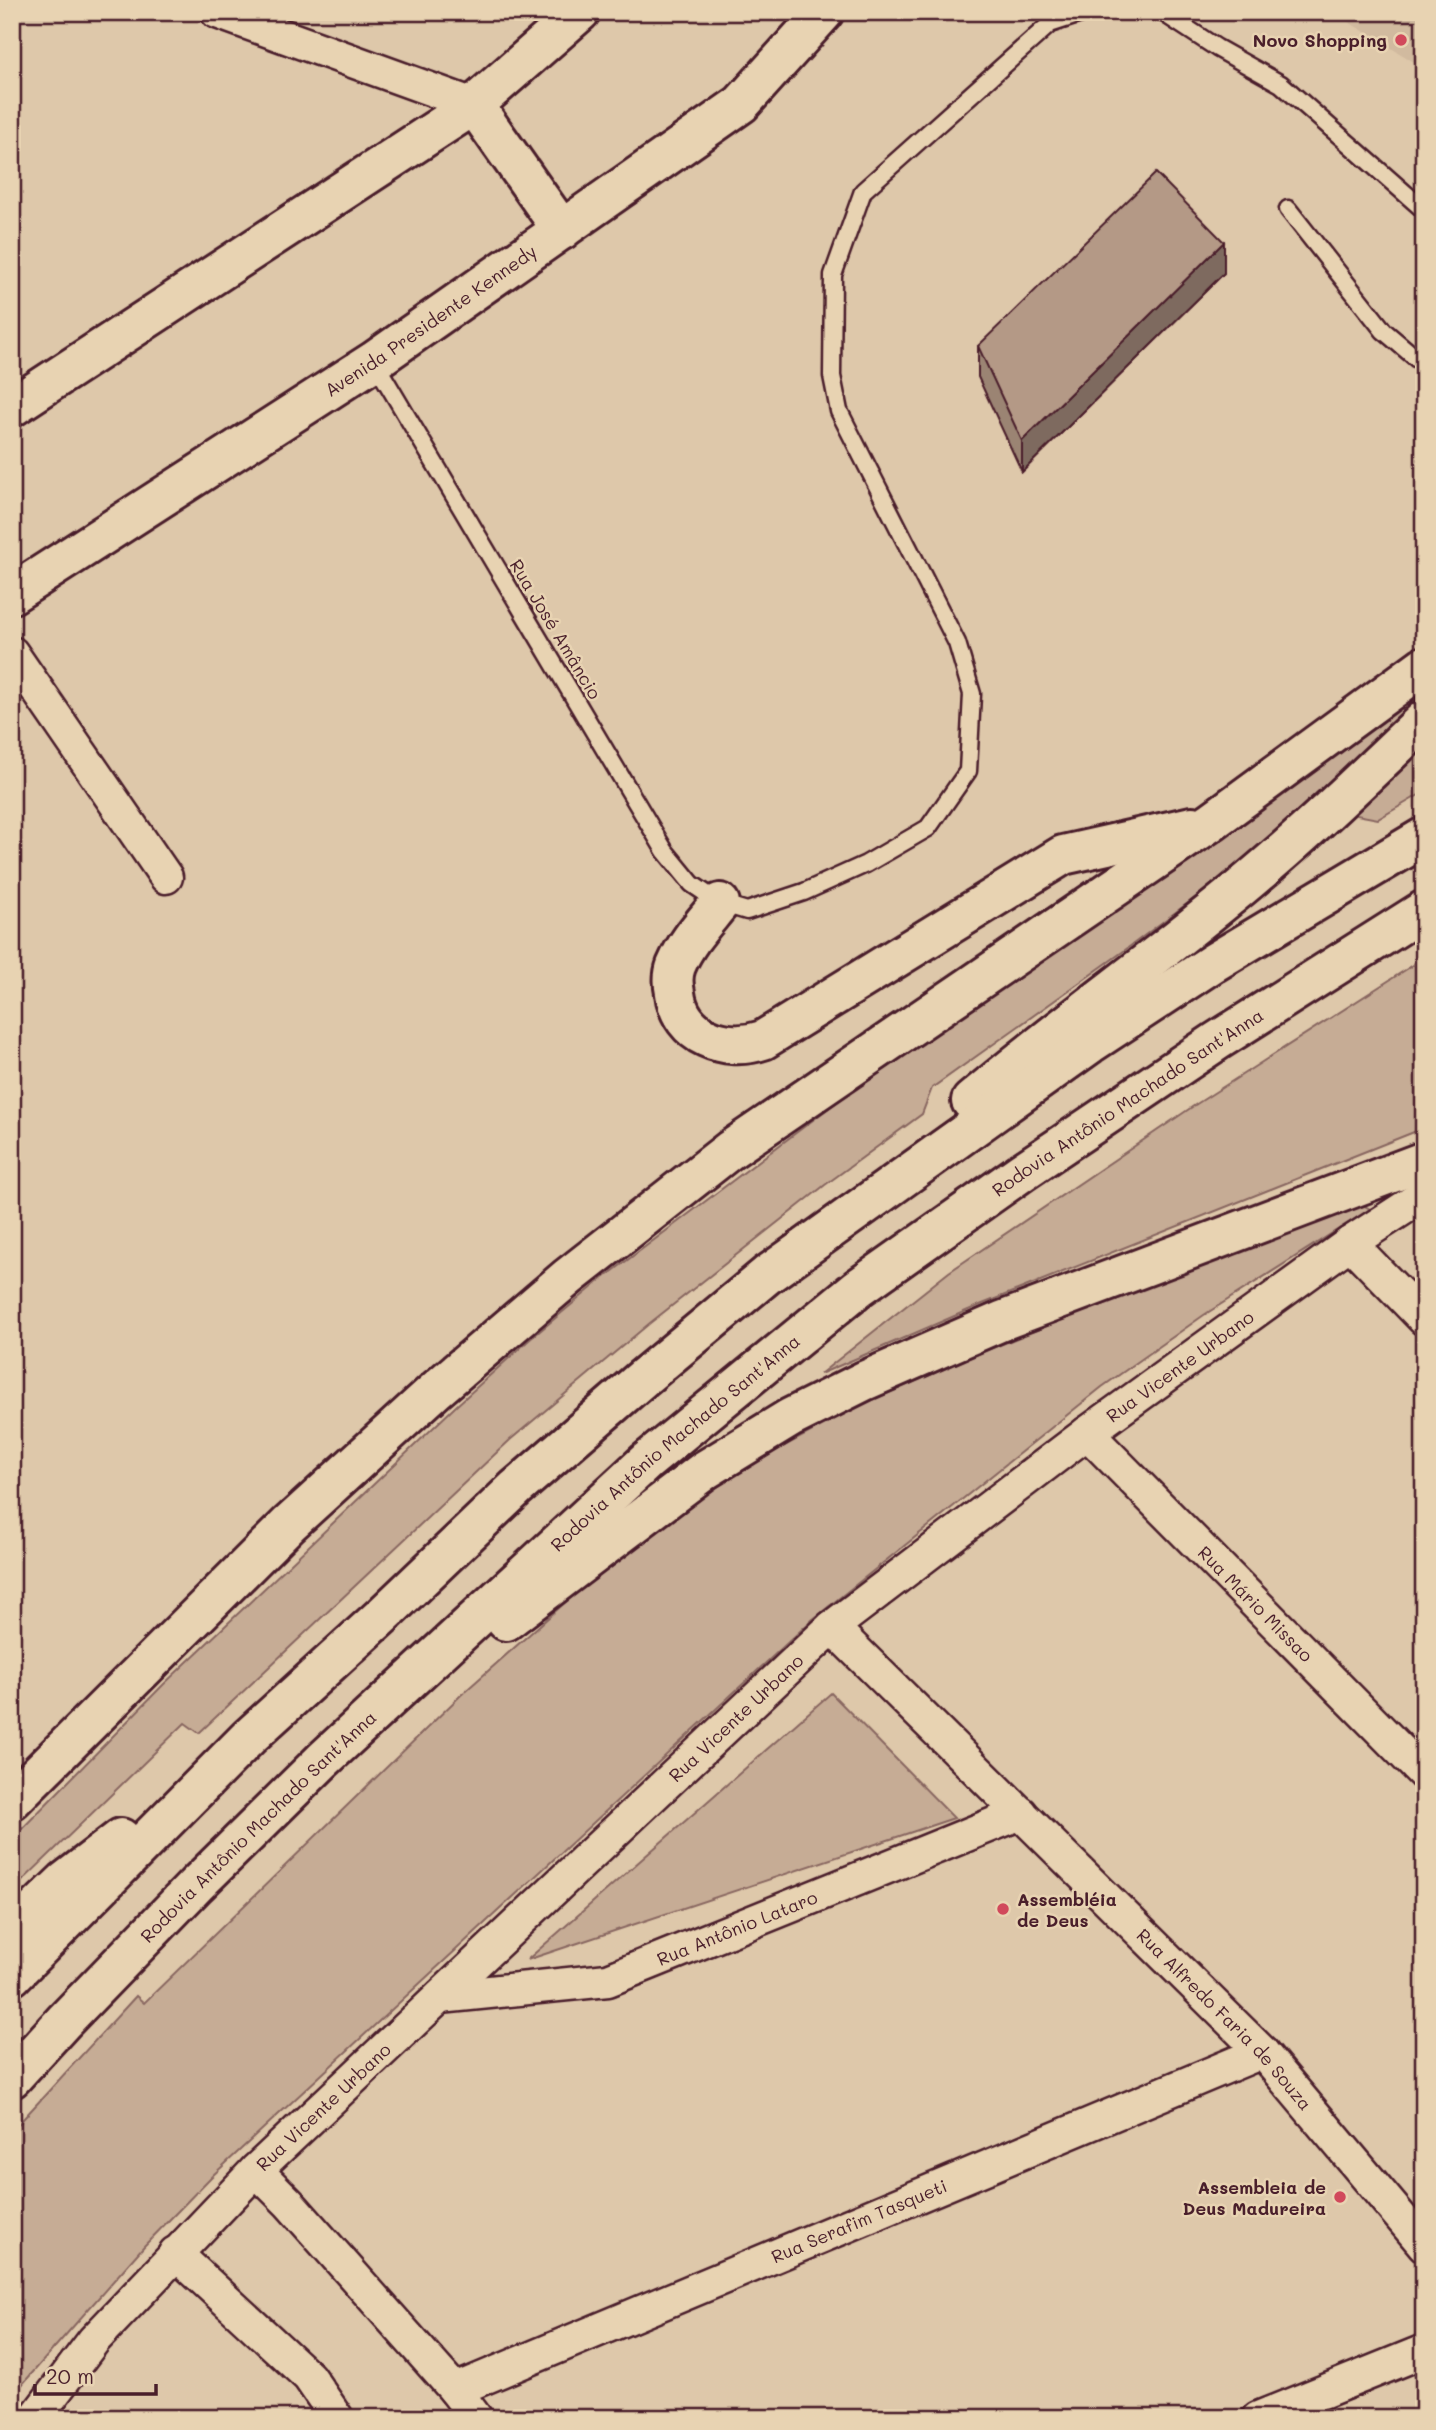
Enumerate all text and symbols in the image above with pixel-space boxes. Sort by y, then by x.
place label: Novo Shopping [1253,28,1387,52]
marker: Novo Shopping [1393,32,1409,48]
street label: Avenida Presidente Kennedy [320,239,541,402]
street label: Rua José Amâncio [505,555,607,704]
street label: Rodovia Antônio Machado Sant'Anna [987,1003,1268,1202]
street label: Rua Vicente Urbano [1101,1304,1259,1427]
street label: Rodovia Antônio Machado Sant'Anna [545,1329,805,1556]
street label: Rua Mário Missao [1193,1540,1319,1667]
street label: Rua Vicente Urbano [663,1648,808,1787]
street label: Rodovia Antônio Machado Sant'Anna [135,1705,381,1948]
street label: Rua Antônio Lataro [653,1885,821,1971]
place label: Assembléia de Deus [1017,1887,1117,1932]
marker: Assembléia de Deus [995,1901,1011,1917]
street label: Rua Alfredo Faria de Souza [1132,1923,1318,2115]
street label: Rua Vicente Urbano [251,2037,396,2176]
street label: Rua Serafim Tasqueti [767,2173,951,2268]
place label: Assembleia de Deus Madureira [1183,2175,1326,2220]
marker: Assembleia de Deus Madureira [1332,2189,1348,2205]
scale bar [35,2353,156,2397]
text: 20 m [46,2362,94,2389]

